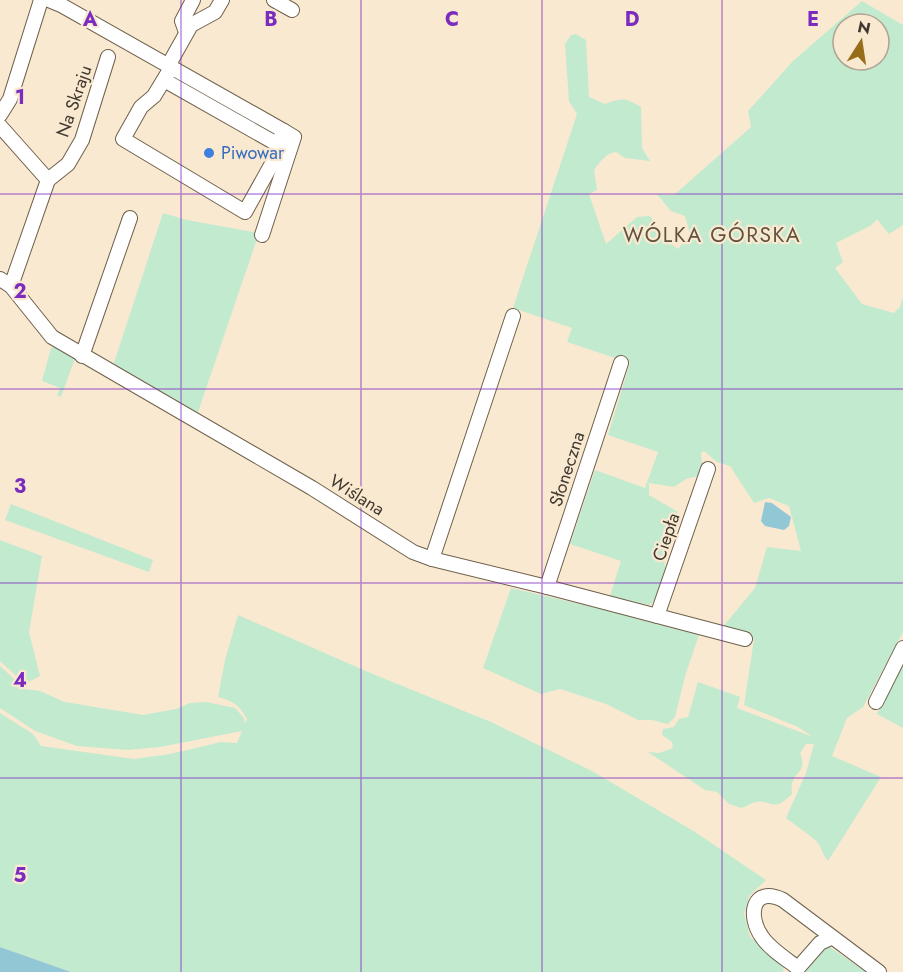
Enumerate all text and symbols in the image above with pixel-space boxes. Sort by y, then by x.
text: A [82,5,98,34]
text: B [264,5,278,34]
text: C [445,5,459,34]
text: D [625,5,639,34]
text: E [807,5,819,34]
north arrow [831,12,891,72]
text: N [855,15,873,40]
street label: Na Skraju [50,62,98,140]
text: 1 [15,83,25,112]
place label: Piwowar [221,140,285,166]
marker: Piwowar [202,146,216,160]
district label: WÓLKA GÓRSKA [623,220,801,250]
text: 2 [13,277,27,306]
street label: Słoneczna [543,428,591,510]
street label: Wiślana [324,468,390,522]
text: 3 [14,472,26,501]
street label: Ciepła [646,509,686,565]
text: 4 [13,666,27,695]
text: 5 [14,861,27,890]

